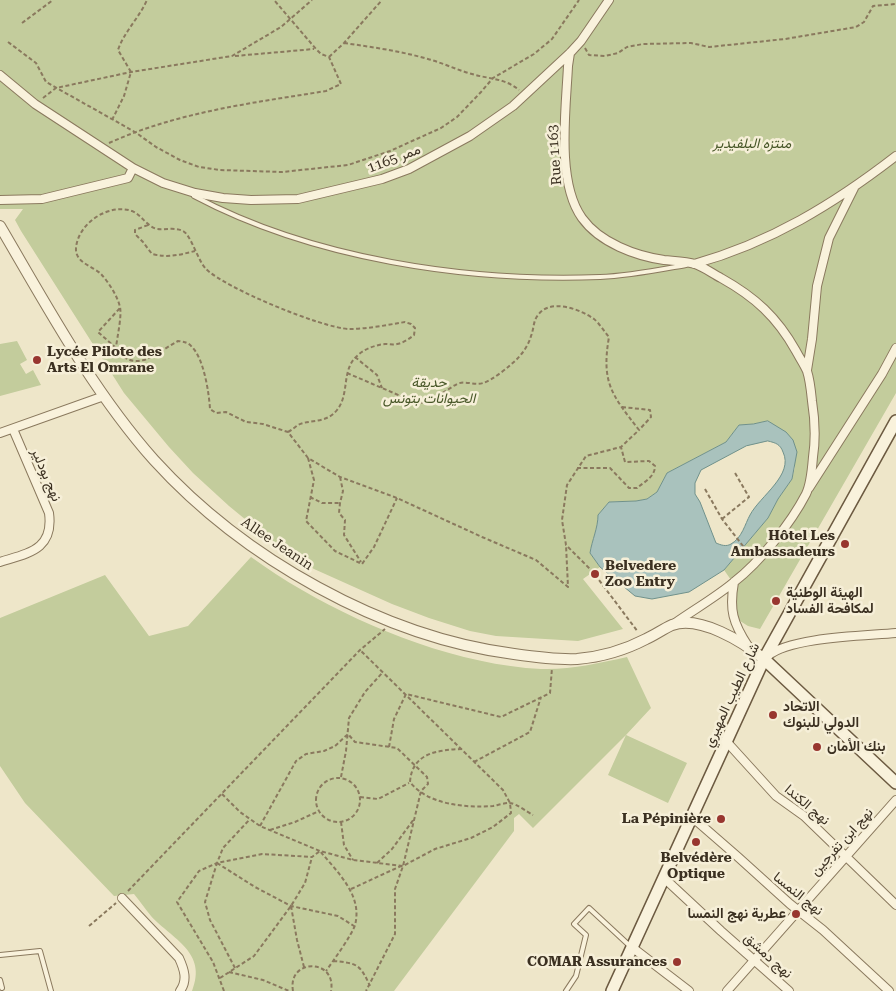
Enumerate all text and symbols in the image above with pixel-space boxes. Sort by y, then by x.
street label: Rue 1163 [545,124,565,186]
park label: منتزه البلفيدير [713,136,791,152]
street label: ممر 1165 [365,141,423,177]
place label: Lycée Pilote des Arts El Omrane [47,344,162,377]
marker: Lycée Pilote des Arts El Omrane [31,354,43,366]
park label: حديقة الحيوانات بتونس [383,375,475,408]
street label: نهج بودلير [27,446,65,504]
street label: Allee Jeanin [238,514,316,574]
place label: Hôtel Les Ambassadeurs [731,528,835,560]
marker: Hôtel Les Ambassadeurs [839,538,851,550]
place label: Belvedere Zoo Entry [605,558,676,590]
marker: Belvedere Zoo Entry [589,568,601,580]
place label: الهيئة الوطنية لمكافحة الفساد [786,585,874,618]
marker: الهيئة الوطنية لمكافحة الفساد [770,595,782,607]
street label: شارع الطيب المهيري [700,640,764,750]
place label: الاتحاد الدولي للبنوك [783,699,859,732]
marker: الاتحاد الدولي للبنوك [767,709,779,721]
place label: بنك الأمان [827,739,885,755]
marker: بنك الأمان [811,741,823,753]
street label: نهج الكندا [781,781,833,829]
street label: نهج ابن تفرجين [807,805,877,879]
place label: La Pépinière [622,811,711,827]
marker: La Pépinière [715,813,727,825]
marker: Belvédère Optique [690,836,702,848]
place label: Belvédère Optique [660,850,732,882]
street label: نهج النمسا [770,869,826,919]
place label: عطرية نهج النمسا [687,906,786,922]
marker: عطرية نهج النمسا [790,908,802,920]
street label: نهج دمشق [740,930,796,982]
place label: COMAR Assurances [527,954,667,970]
marker: COMAR Assurances [671,956,683,968]

